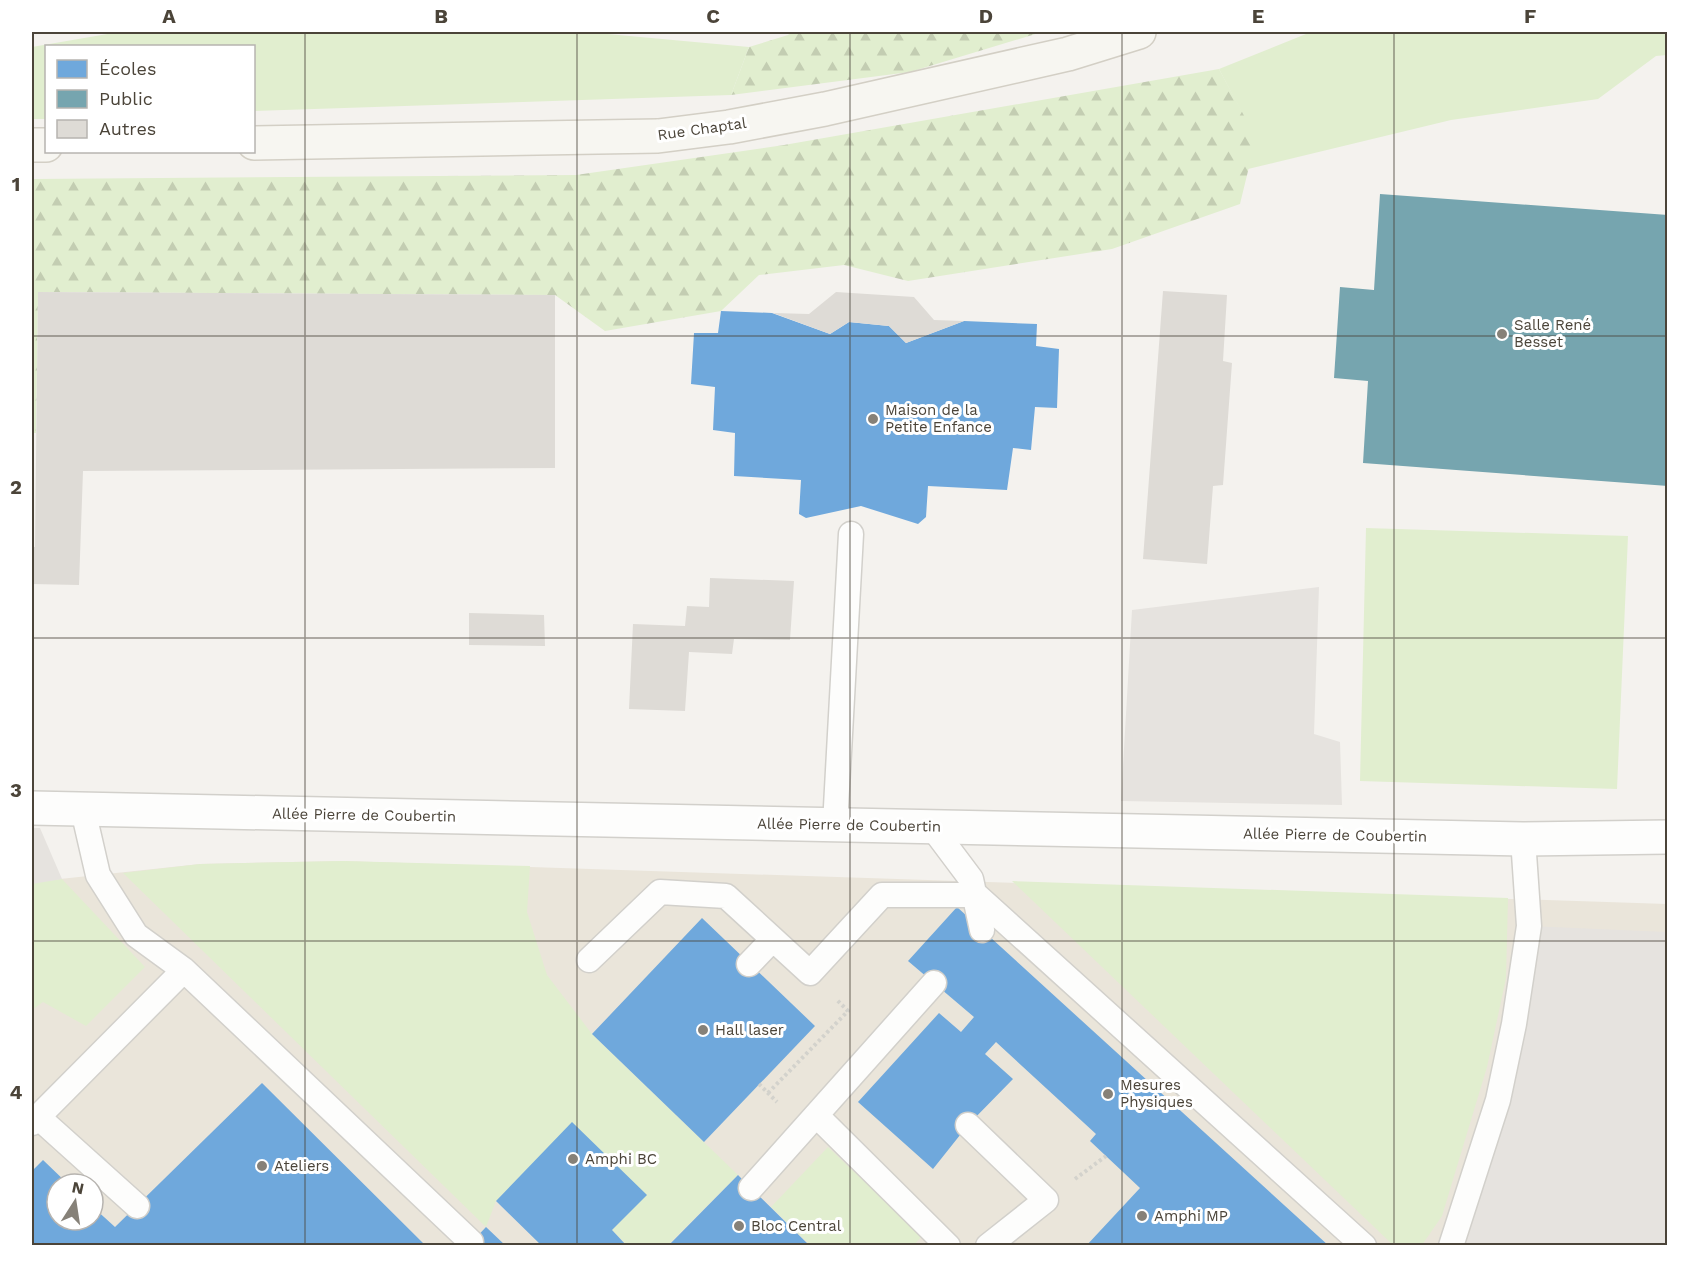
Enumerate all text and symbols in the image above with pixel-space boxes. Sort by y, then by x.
text: A [162,4,176,28]
text: B [434,4,448,28]
text: C [706,4,720,28]
text: D [979,4,993,28]
text: E [1252,4,1264,28]
text: F [1524,4,1536,28]
legend [45,45,255,153]
text: Écoles [99,58,156,79]
text: Public [99,88,153,109]
street label: Rue Chaptal [656,114,748,144]
text: Autres [99,118,156,139]
text: 1 [12,172,20,196]
place label: Salle René Besset [1514,316,1591,351]
marker: Salle René Besset [1495,327,1509,341]
place label: Maison de la Petite Enfance [885,401,992,436]
marker: Maison de la Petite Enfance [866,412,880,426]
text: 2 [10,475,22,499]
text: 3 [10,778,22,802]
street label: Allée Pierre de Coubertin [272,804,456,826]
street label: Allée Pierre de Coubertin [757,814,941,836]
street label: Allée Pierre de Coubertin [1243,824,1427,846]
place label: Hall laser [715,1021,784,1039]
marker: Hall laser [696,1023,710,1037]
place label: Mesures Physiques [1120,1076,1193,1111]
text: 4 [10,1080,23,1104]
marker: Mesures Physiques [1101,1087,1115,1101]
place label: Amphi BC [585,1150,657,1168]
marker: Amphi BC [566,1152,580,1166]
place label: Ateliers [274,1157,329,1175]
marker: Ateliers [255,1159,269,1173]
north arrow [45,1172,105,1232]
text: N [70,1177,86,1198]
place label: Amphi MP [1154,1207,1228,1225]
marker: Amphi MP [1135,1209,1149,1223]
place label: Bloc Central [751,1217,842,1235]
marker: Bloc Central [732,1219,746,1233]

